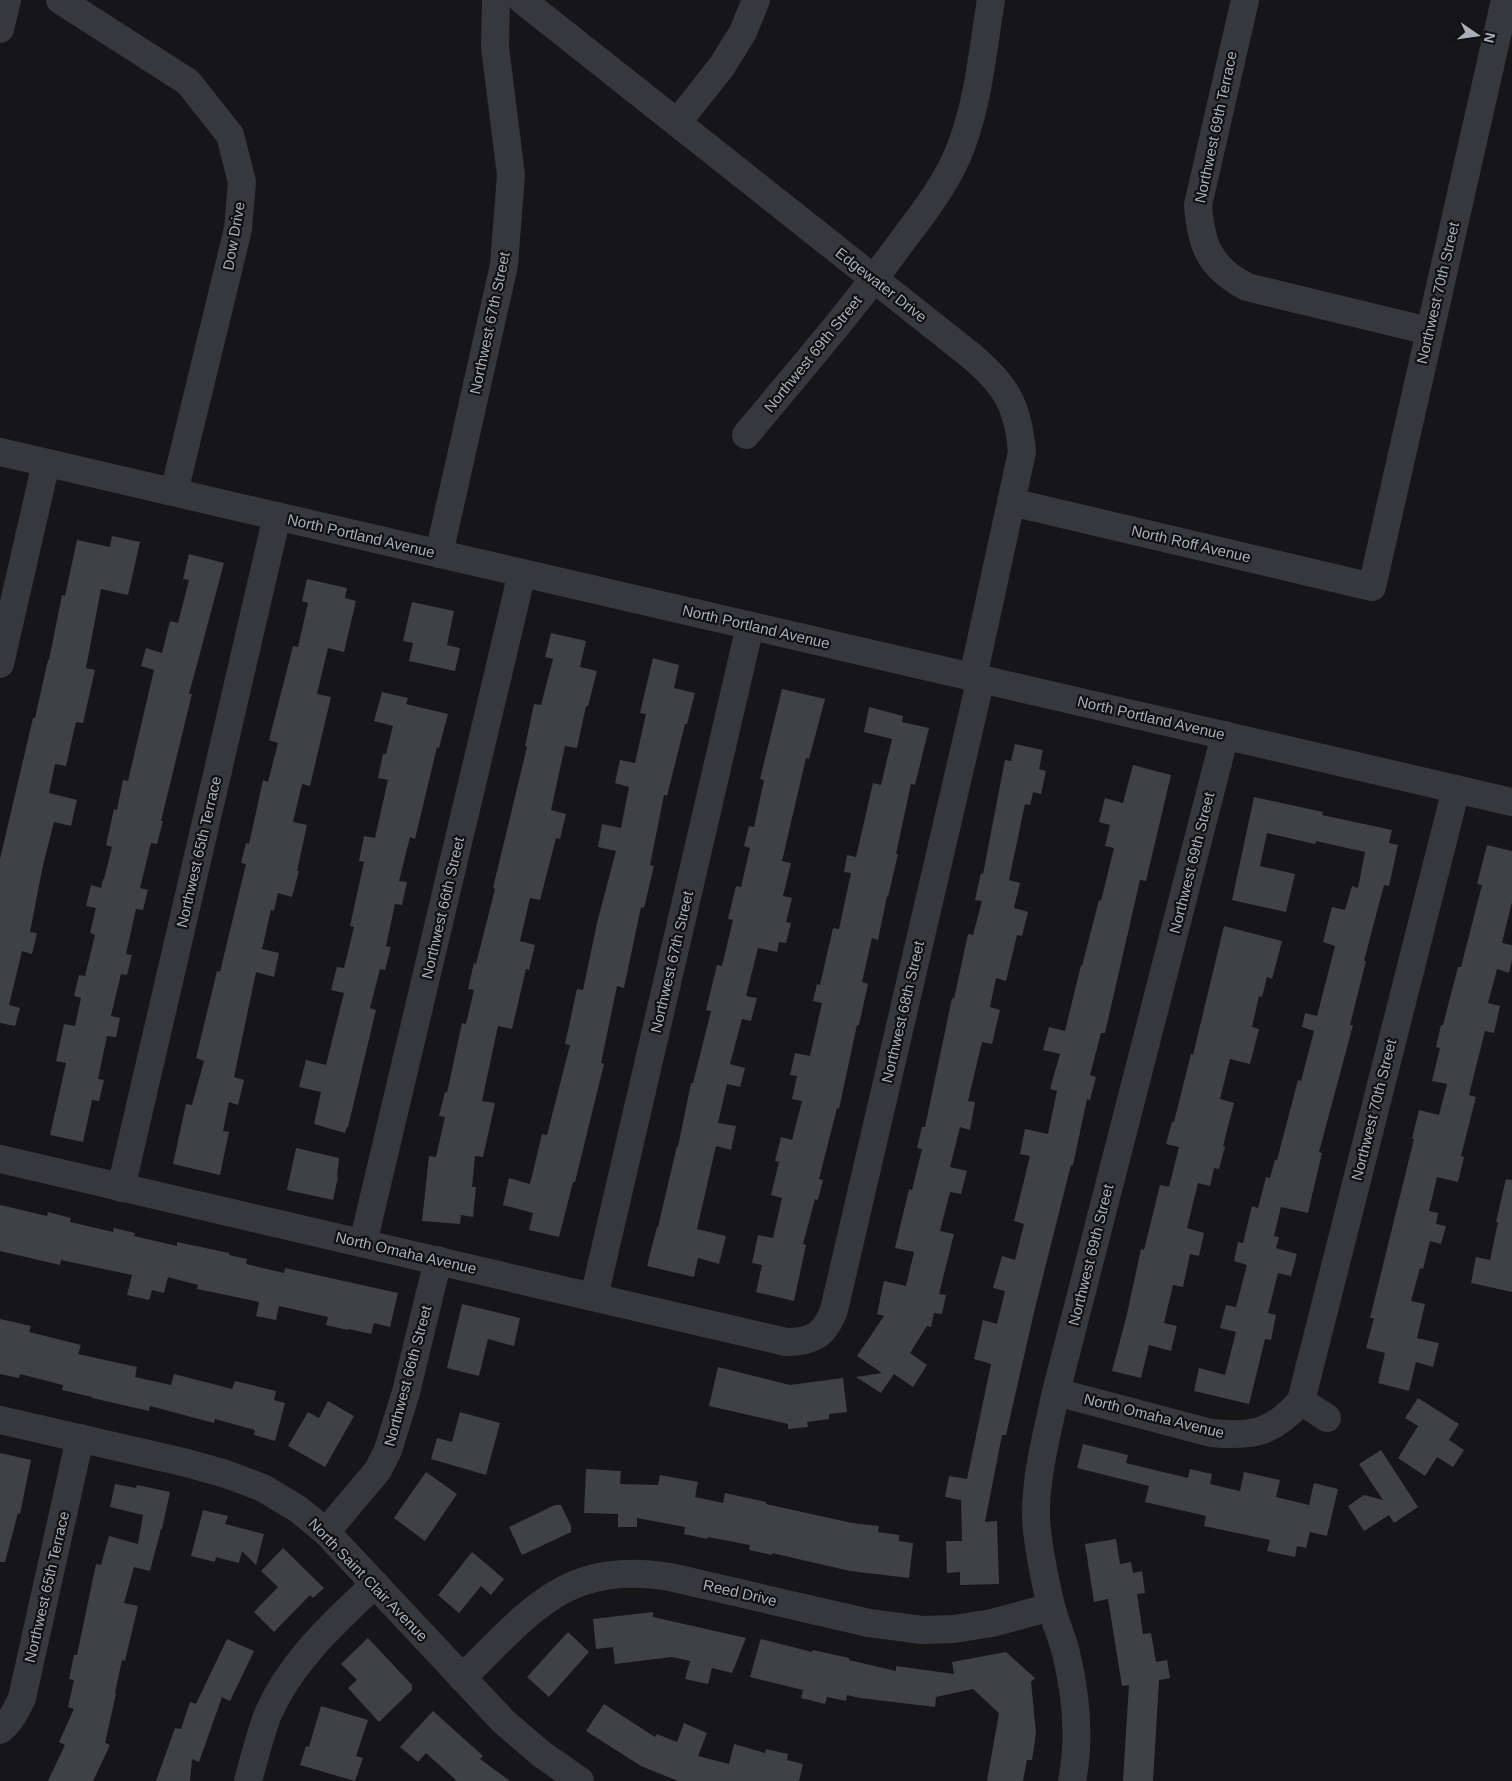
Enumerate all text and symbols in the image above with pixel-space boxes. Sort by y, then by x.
north arrow [1452,10,1502,60]
text: N [1481,31,1499,45]
street label: Northwest 69th Terrace [1191,49,1240,204]
street label: Dow Drive [219,200,248,271]
street label: Northwest 70th Street [1413,219,1462,365]
street label: Edgewater Drive [832,244,930,325]
street label: Northwest 67th Street [466,249,513,396]
street label: Northwest 69th Street [760,291,865,415]
street label: North Portland Avenue [286,510,436,561]
street label: North Roff Avenue [1130,522,1252,566]
street label: North Portland Avenue [681,601,831,652]
street label: North Portland Avenue [1076,692,1226,743]
street label: Northwest 65th Terrace [173,775,224,929]
street label: Northwest 69th Street [1166,790,1218,935]
street label: Northwest 66th Street [418,834,467,980]
street label: Northwest 67th Street [647,888,696,1034]
street label: Northwest 68th Street [878,938,927,1084]
street label: Northwest 70th Street [1348,1037,1400,1182]
street label: Northwest 69th Street [1065,1182,1117,1327]
street label: North Omaha Avenue [334,1228,478,1277]
street label: Northwest 66th Street [381,1303,435,1448]
street label: North Omaha Avenue [1082,1390,1226,1441]
street label: Northwest 65th Terrace [21,1510,72,1664]
street label: North Saint Clair Avenue [305,1515,431,1645]
street label: Reed Drive [702,1576,779,1609]

